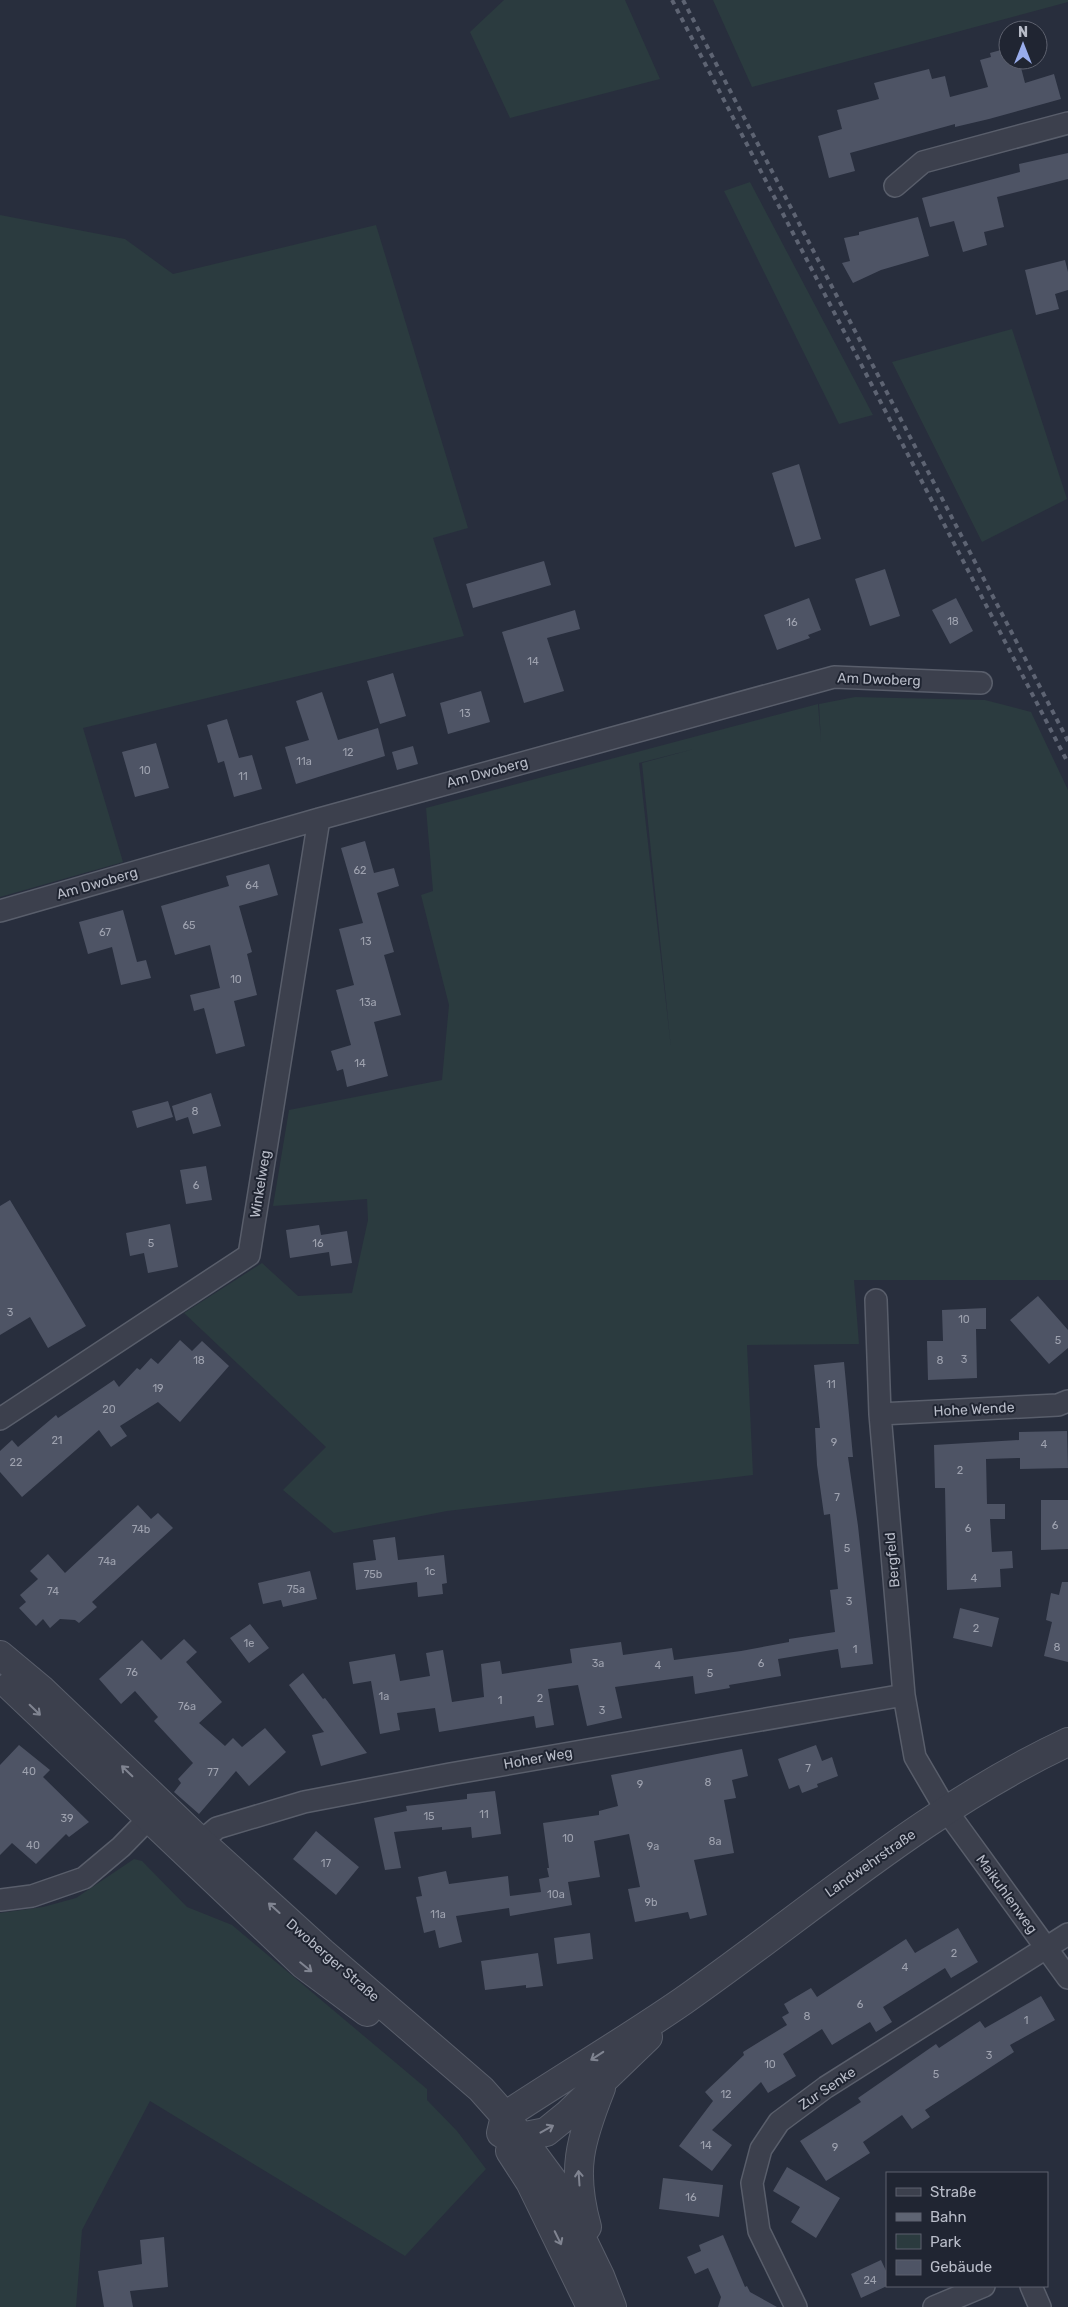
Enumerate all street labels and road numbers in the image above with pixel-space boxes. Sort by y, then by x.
street label: Am Dwoberg [837,670,921,689]
street label: Am Dwoberg [445,753,530,792]
street label: Am Dwoberg [55,864,140,903]
street label: Winkelweg [247,1149,274,1219]
street label: Hohe Wende [933,1399,1015,1420]
street label: Bergfeld [882,1532,903,1588]
street label: Hoher Weg [502,1744,574,1773]
street label: Landwehrstraße [822,1826,919,1901]
street label: Maikuhlenweg [972,1852,1041,1937]
street label: Dwoberger Straße [283,1915,383,2006]
street label: Zur Senke [796,2063,859,2114]

